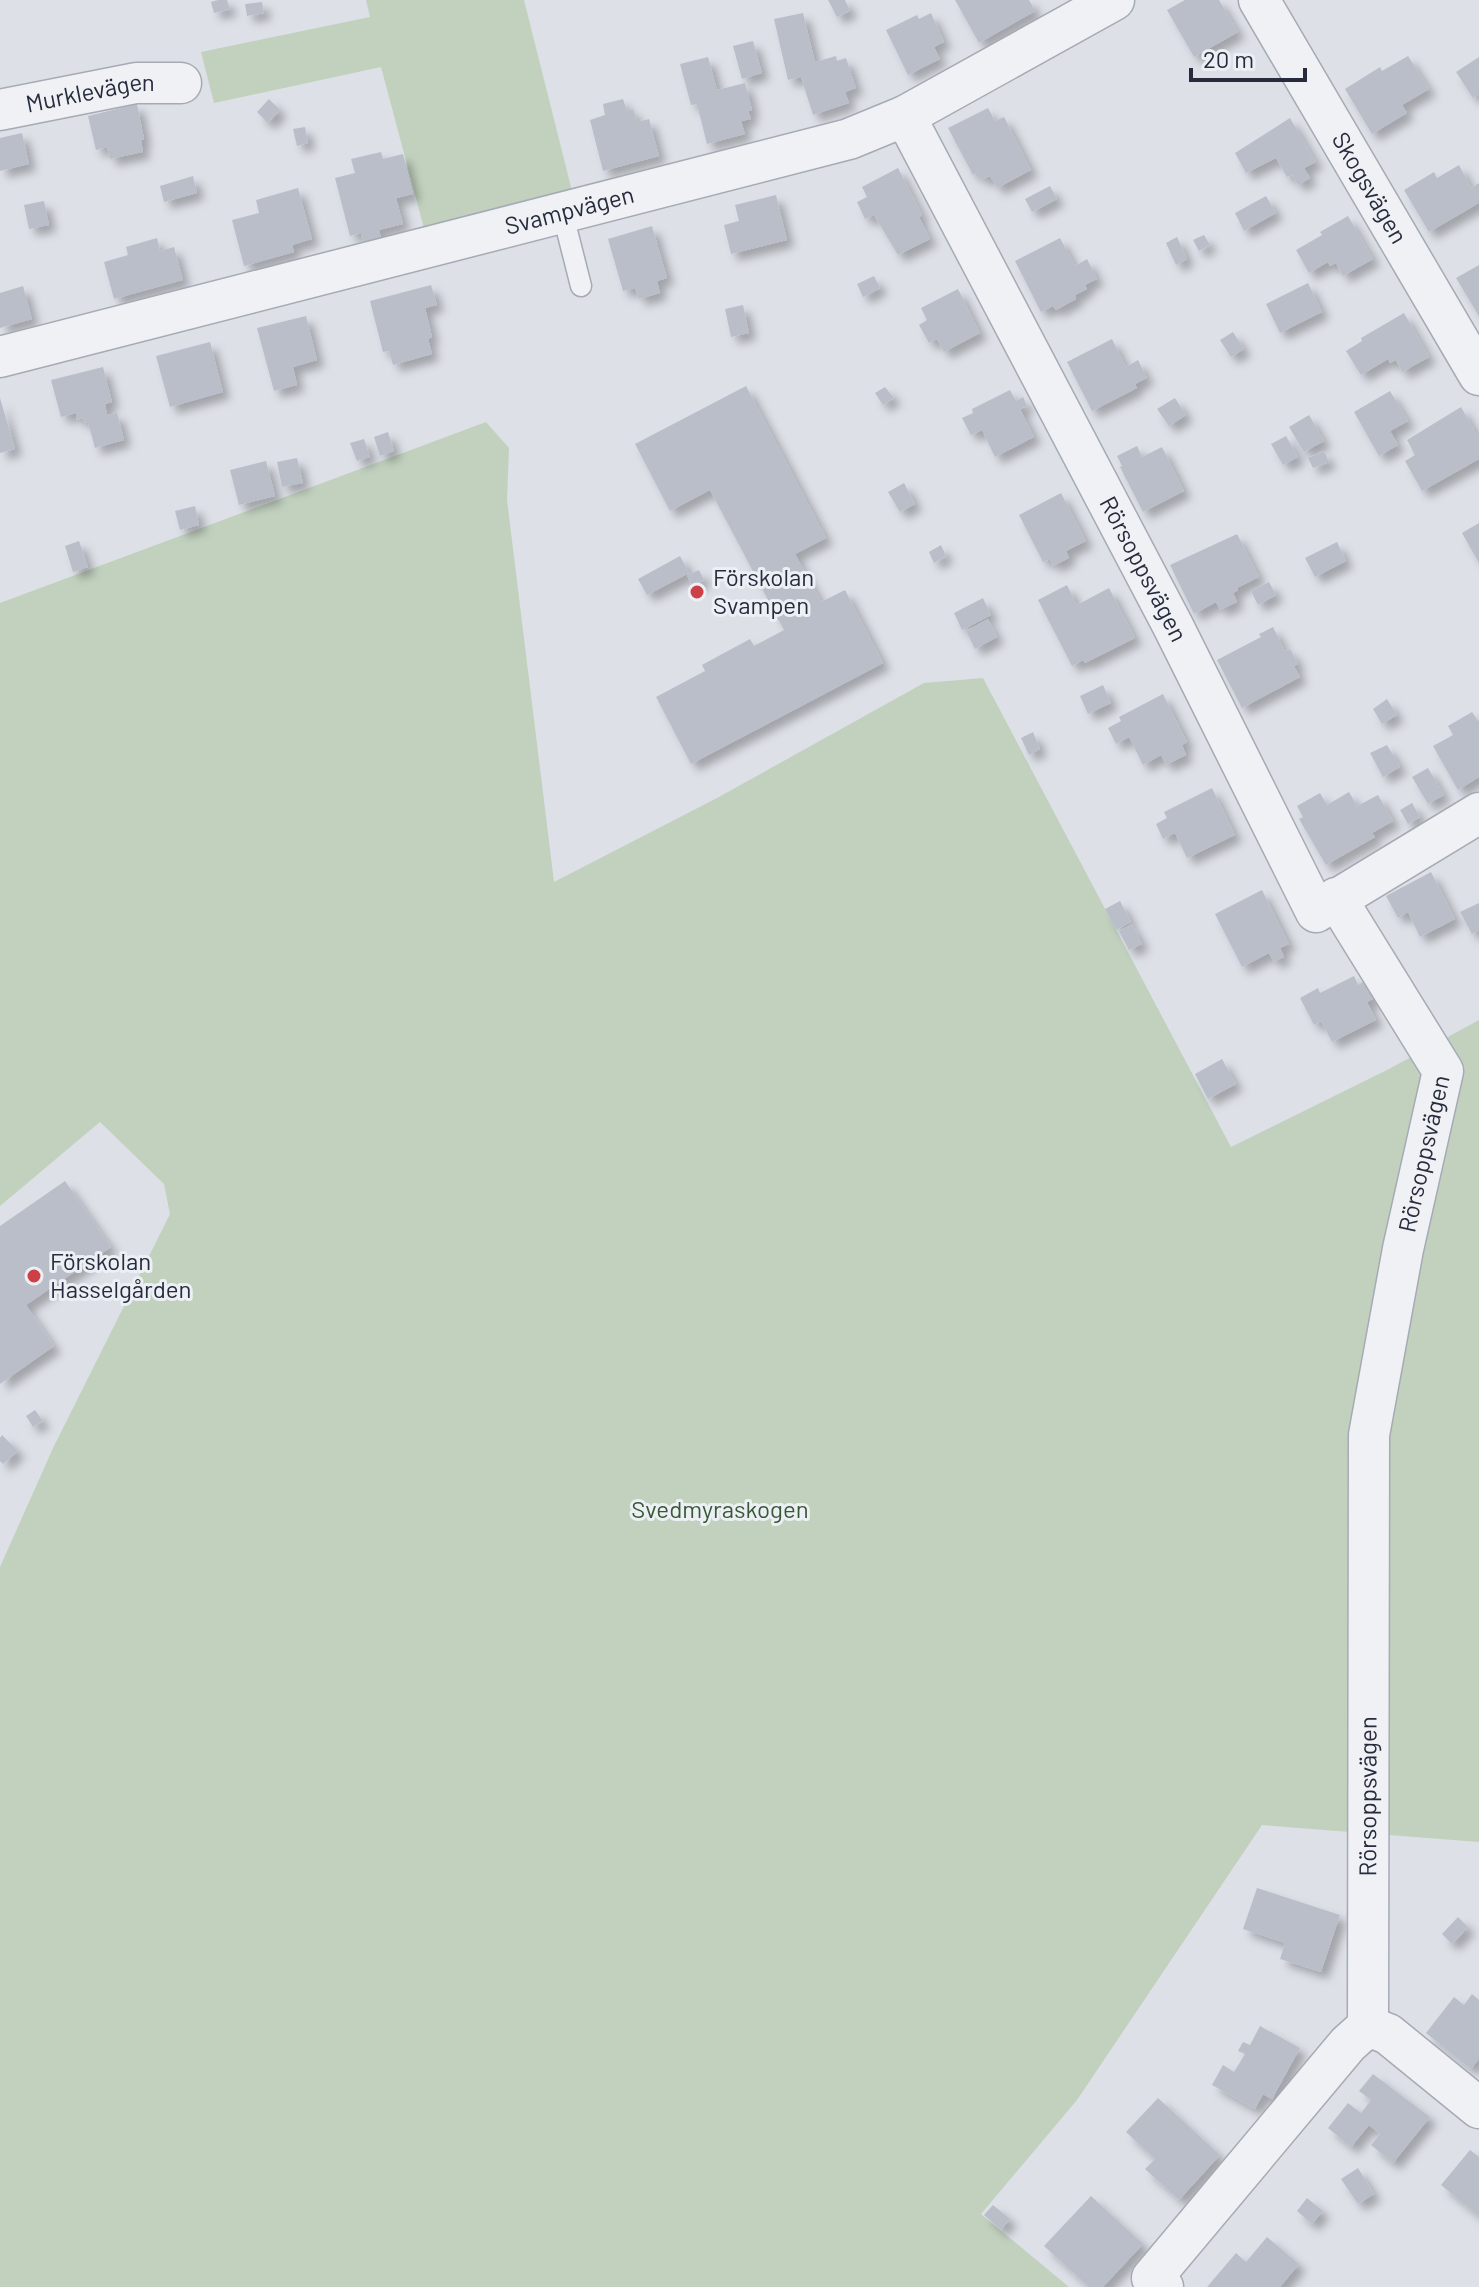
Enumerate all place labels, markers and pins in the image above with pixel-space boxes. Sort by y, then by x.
place label: Förskolan Svampen [713,562,814,619]
marker: Förskolan Svampen [688,583,706,601]
place label: Förskolan Hasselgården [50,1246,192,1303]
marker: Förskolan Hasselgården [25,1267,43,1285]

